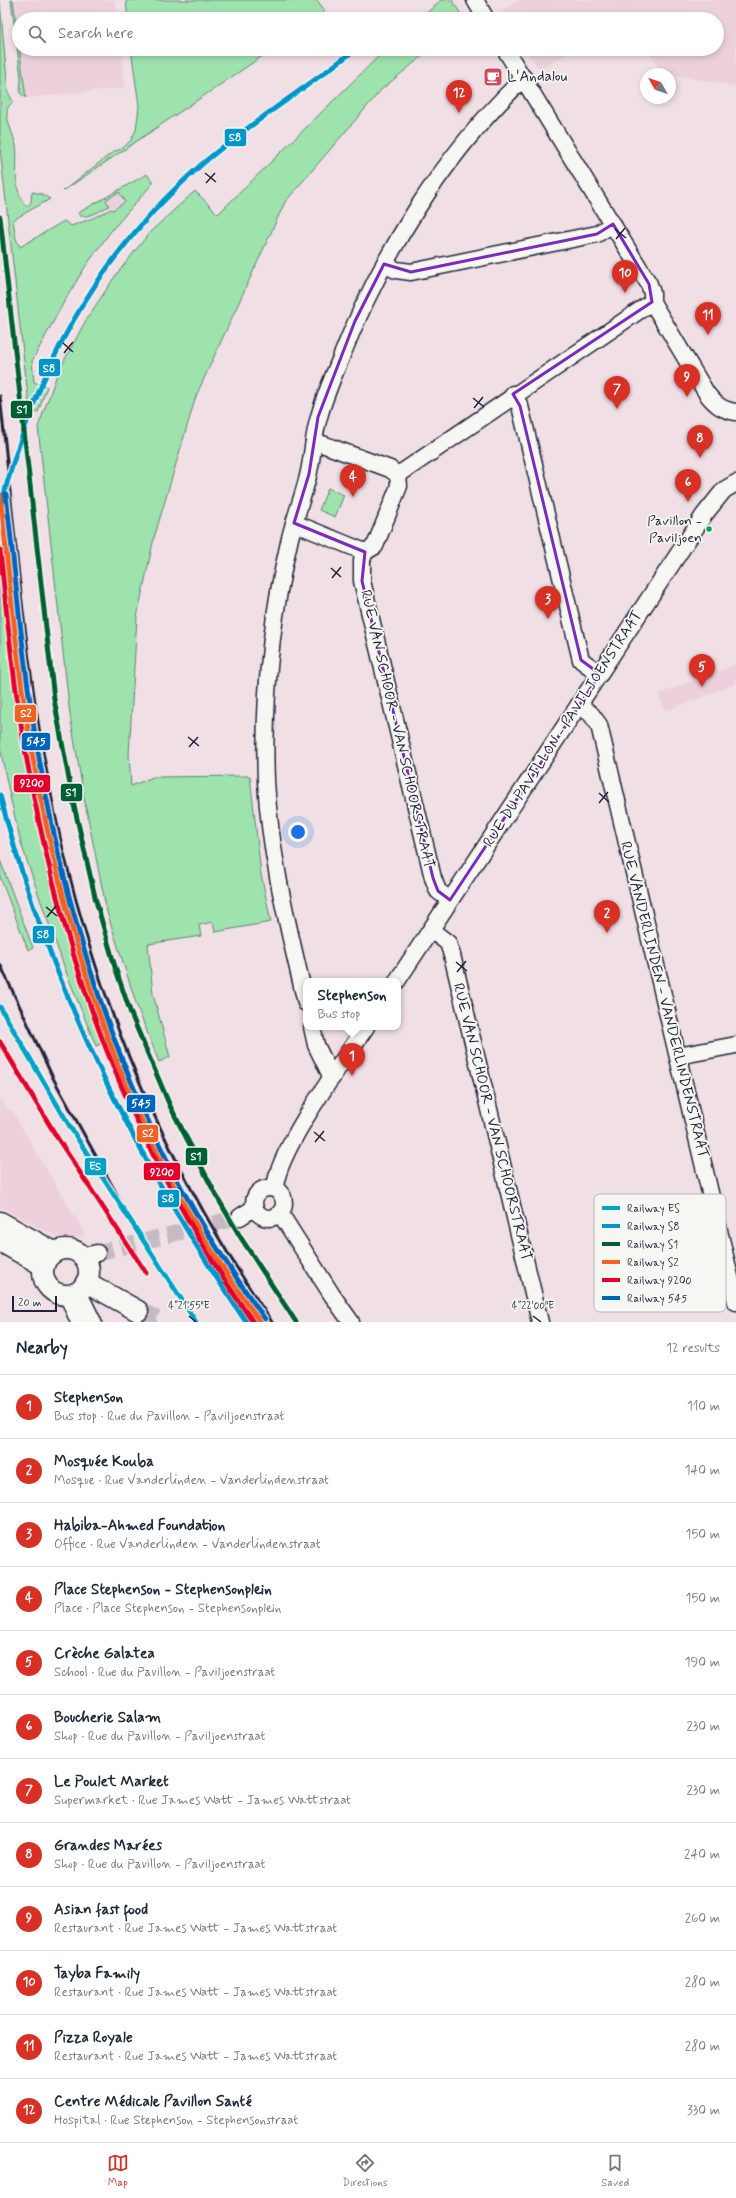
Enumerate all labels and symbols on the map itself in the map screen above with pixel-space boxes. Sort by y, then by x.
cafe icon: L'Andalou [482,66,504,88]
place label: L'Andalou [507,67,568,87]
north arrow [640,68,676,104]
pin: 12 [446,80,472,113]
line badge: S8 [224,128,247,147]
text: S8 [229,131,241,145]
pin: 10 [612,260,638,293]
pin: 11 [695,302,721,335]
line badge: S8 [38,358,61,377]
text: S8 [43,362,55,376]
pin: 9 [674,364,700,397]
pin: 7 [604,376,630,409]
line badge: S1 [10,400,33,419]
text: S1 [16,403,28,417]
pin: 8 [687,425,713,458]
pin: 4 [340,464,366,497]
pin: 6 [675,469,701,502]
place label: Pavillon - Paviljoen [647,512,702,547]
marker: Pavillon - Paviljoen [704,524,714,534]
pin: 3 [535,586,561,619]
street label: RUE VAN SCHOOR - VAN SCHOORSTRAAT [355,588,439,871]
street label: RUE DU PAVILLON - PAVILJOENSTRAAT [479,607,647,851]
pin: 5 [689,654,715,687]
line badge: S2 [14,704,37,723]
text: S2 [20,707,32,721]
line badge: 545 [21,732,51,751]
text: 545 [26,735,46,749]
line badge: 9200 [13,774,51,793]
text: 9200 [20,777,44,791]
line badge: S1 [60,783,83,802]
text: S1 [65,786,77,800]
your location [288,822,308,842]
street label: RUE VANDERLINDEN - VANDERLINDENSTRAAT [615,839,713,1161]
pin: 2 [594,900,620,933]
line badge: S8 [32,925,55,944]
text: S8 [37,928,49,942]
street label: RUE VAN SCHOOR - VAN SCHOORSTRAAT [448,981,536,1263]
pin: 1 [339,1043,365,1076]
line badge: 545 [126,1094,156,1113]
text: 545 [131,1097,151,1111]
line badge: S2 [136,1124,159,1143]
text: S2 [142,1127,154,1141]
line badge: S1 [185,1147,208,1166]
text: S1 [190,1150,202,1164]
line badge: ES [84,1157,107,1176]
text: ES [89,1160,101,1174]
line badge: 9200 [143,1162,181,1181]
text: 9200 [150,1166,174,1180]
line badge: S8 [157,1189,180,1208]
text: S8 [162,1192,174,1206]
legend [594,1194,726,1312]
text: Railway ES [627,1202,680,1216]
text: Railway S8 [627,1220,680,1234]
text: Railway S1 [627,1238,678,1252]
text: Railway S2 [627,1256,679,1270]
text: Railway 9200 [627,1274,692,1288]
text: Railway 545 [627,1292,687,1306]
scale bar [12,1294,57,1313]
text: 4°21'55"E [168,1299,210,1313]
text: 4°22'00"E [512,1299,554,1313]

